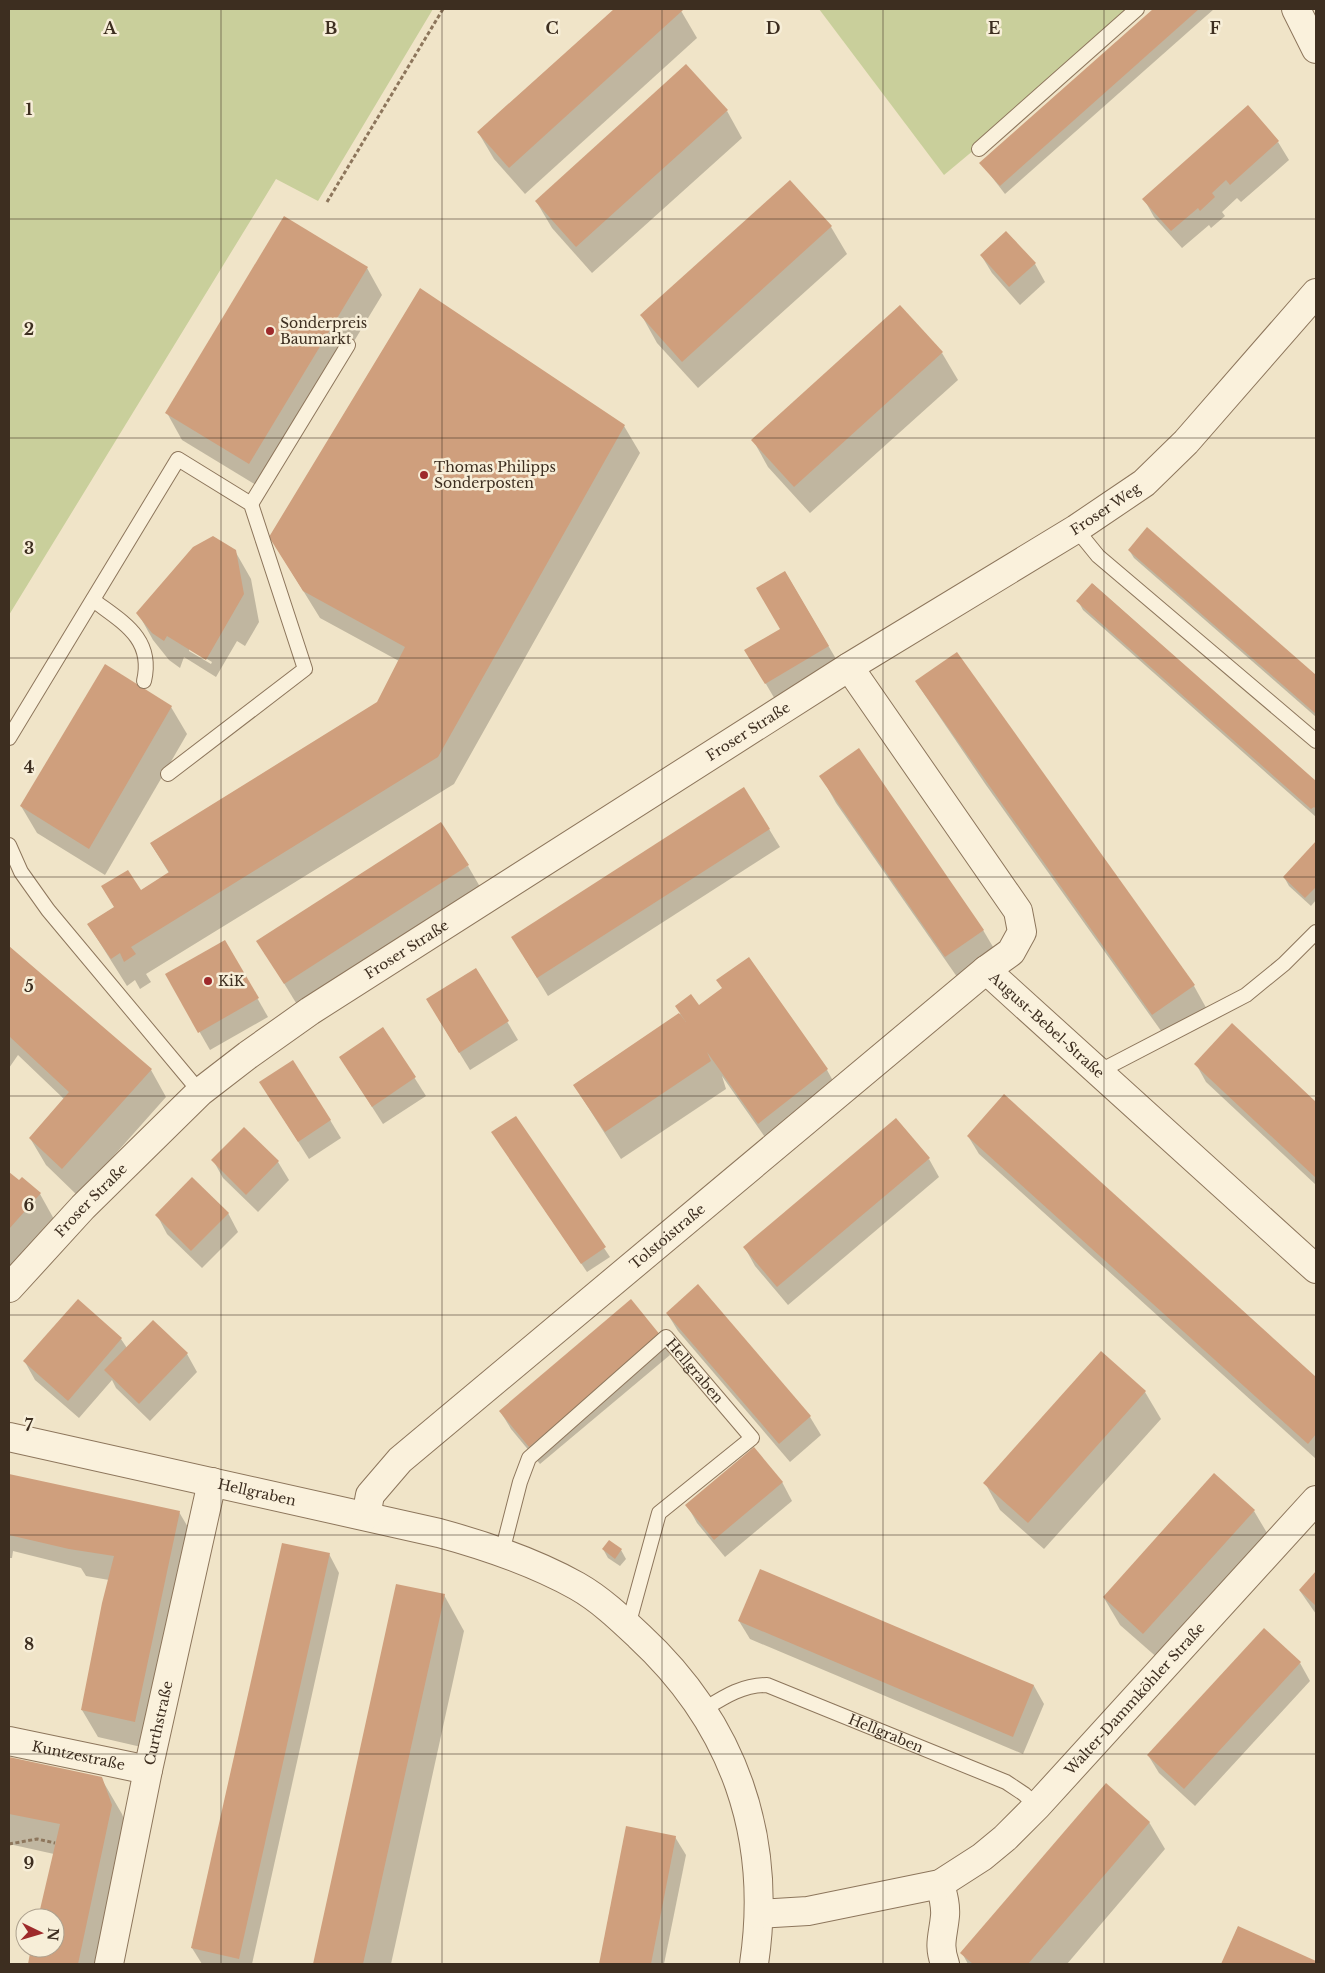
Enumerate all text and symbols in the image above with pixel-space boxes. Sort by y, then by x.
text: A [103,18,118,38]
text: B [325,18,338,38]
text: C [545,18,559,38]
text: D [766,18,780,38]
text: E [988,18,1000,38]
text: F [1209,18,1221,38]
text: 1 [26,99,33,119]
place label: Sonderpreis Baumarkt [280,314,367,348]
text: 2 [24,319,34,339]
marker: Sonderpreis Baumarkt [264,325,276,337]
place label: Thomas Philipps Sonderposten [434,458,556,492]
marker: Thomas Philipps Sonderposten [418,469,430,481]
street label: Froser Weg [1067,479,1144,539]
text: 3 [24,538,34,558]
street label: Froser Straße [703,698,793,765]
text: 4 [24,757,34,777]
street label: Froser Straße [361,916,452,983]
street label: August-Bebel-Straße [985,968,1108,1082]
place label: KiK [218,972,246,990]
marker: KiK [202,975,214,987]
text: 5 [24,976,34,996]
street label: Froser Straße [51,1160,131,1241]
text: 6 [24,1195,35,1215]
street label: Tolstoistraße [626,1200,709,1273]
street label: Hellgraben [662,1335,728,1407]
text: 7 [25,1415,34,1435]
street label: Hellgraben [216,1475,298,1510]
street label: Walter-Dammköhler Straße [1060,1619,1209,1779]
text: 8 [24,1634,34,1654]
street label: Curthstraße [140,1679,177,1767]
street label: Hellgraben [846,1710,926,1757]
street label: Kuntzestraße [30,1737,127,1774]
text: 9 [24,1853,35,1873]
north arrow [15,1908,65,1958]
text: N [43,1927,62,1941]

